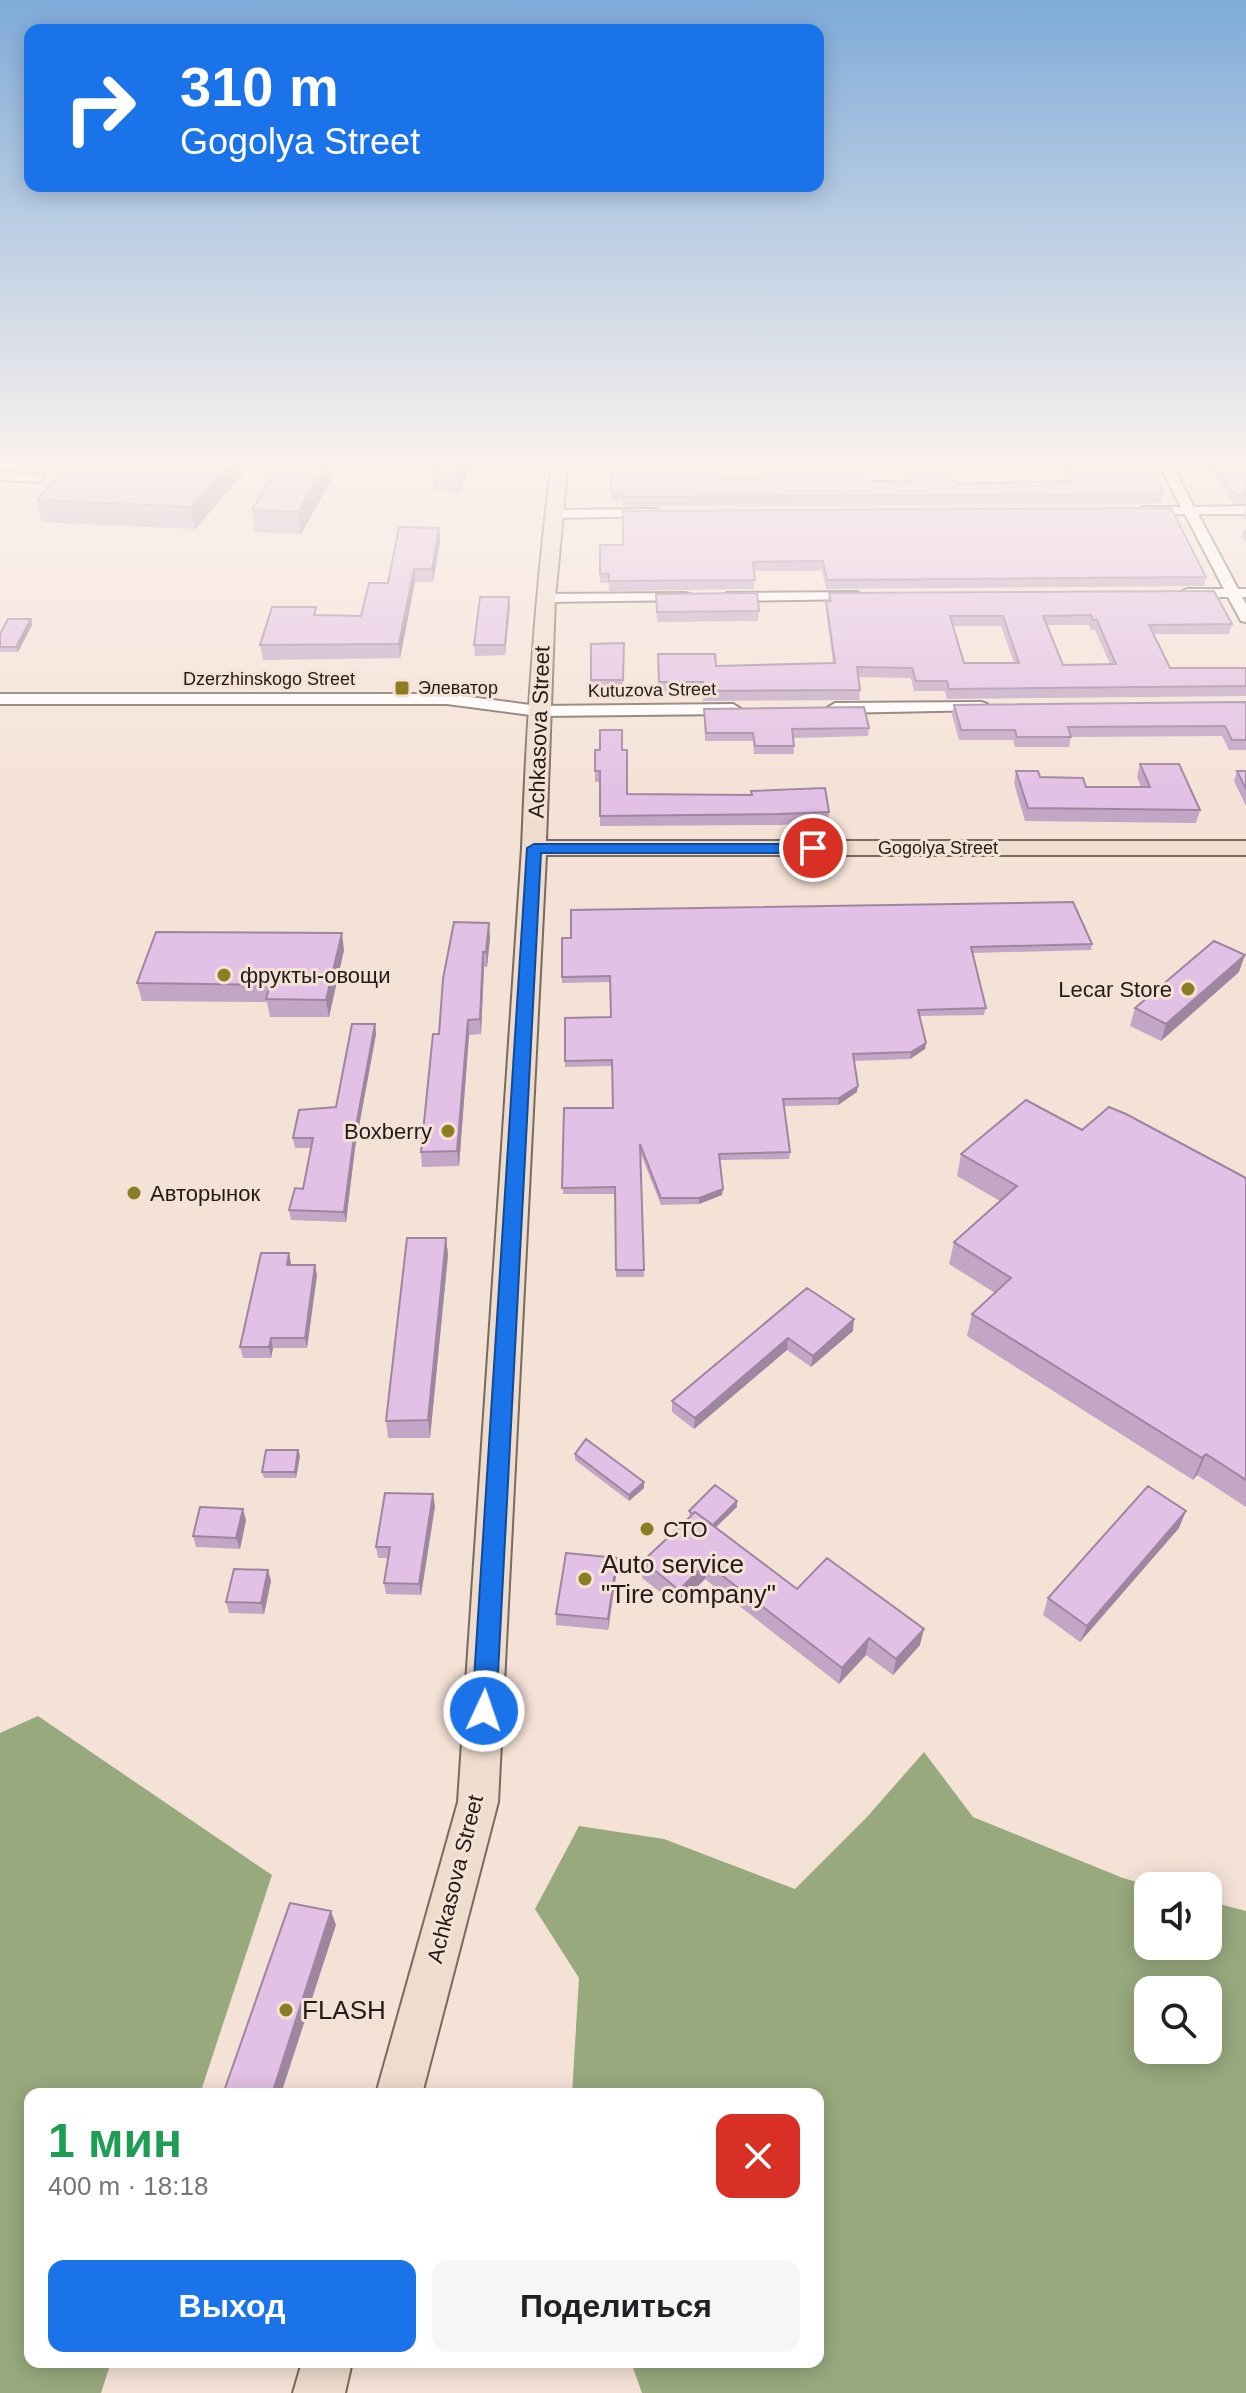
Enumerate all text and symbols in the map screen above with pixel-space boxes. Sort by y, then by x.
text: 310 m [180,55,339,118]
icon: right [48,56,152,160]
text: Gogolya Street [180,121,420,162]
street label: Achkasova Street [523,645,555,819]
street label: Dzerzhinskogo Street [183,669,355,689]
place label: Элеватор [418,678,498,698]
marker: Элеватор [393,679,411,697]
street label: Kutuzova Street [588,679,716,701]
pin [779,814,847,882]
icon: arrive [791,826,835,870]
street label: Gogolya Street [878,838,998,858]
place label: фрукты-овощи [240,963,390,988]
marker: фрукты-овощи [215,966,233,984]
place label: Lecar Store [1058,977,1172,1002]
marker: Lecar Store [1179,980,1197,998]
place label: Boxberry [344,1119,432,1144]
marker: Boxberry [439,1122,457,1140]
place label: Авторынок [150,1181,260,1206]
marker: Авторынок [125,1184,143,1202]
place label: СТО [663,1517,708,1542]
marker: СТО [638,1520,656,1538]
place label: Auto service "Tire company" [601,1549,776,1609]
marker: Auto service "Tire company" [576,1570,594,1588]
position arrow [442,1669,526,1753]
street label: Achkasova Street [422,1792,488,1966]
map controls [1134,1872,1222,2064]
button: sound [1134,1872,1222,1960]
button: search [1134,1976,1222,2064]
place label: FLASH [302,1995,386,2025]
marker: FLASH [277,2001,295,2019]
text: 1 мин [48,2114,182,2167]
button: close [716,2114,800,2198]
text: 400 m · 18:18 [48,2171,208,2201]
button: Выход [48,2260,416,2352]
button: Поделиться [432,2260,800,2352]

